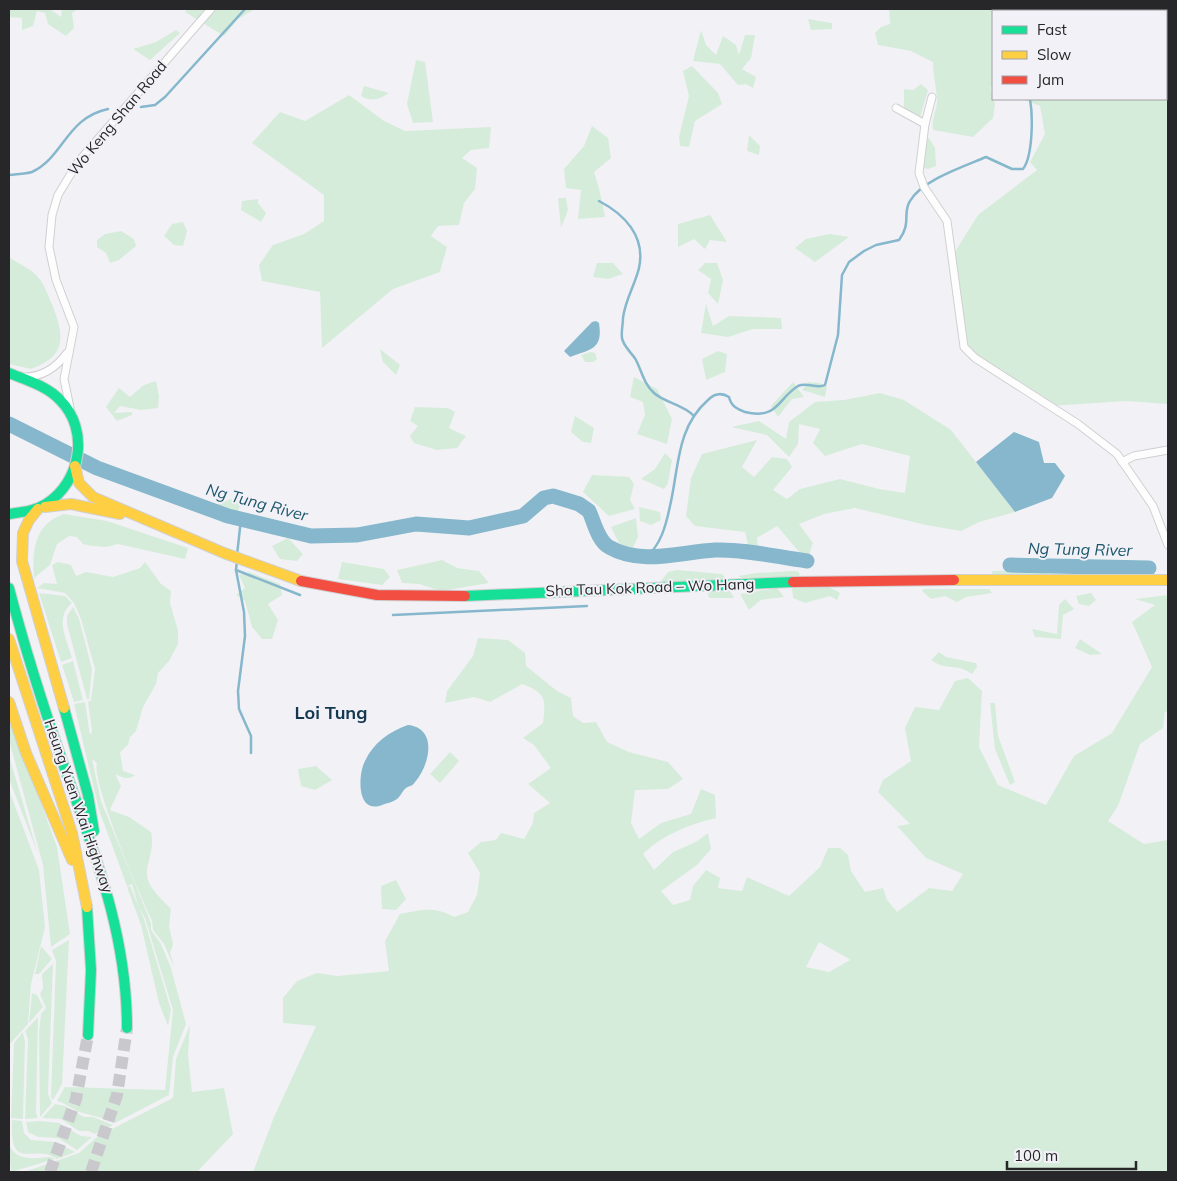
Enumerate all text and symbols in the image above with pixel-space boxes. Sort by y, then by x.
legend [992,10,1167,100]
text: Fast [1037,20,1067,39]
text: Slow [1037,45,1071,64]
street label: Wo Keng Shan Road [63,57,171,179]
text: Jam [1037,70,1064,89]
water label: Ng Tung River [204,479,311,525]
water label: Ng Tung River [1028,538,1134,560]
street label: Sha Tau Kok Road – Wo Hang [545,574,755,600]
district label: Loi Tung [295,701,367,724]
street label: Heung Yuen Wai Highway [40,717,118,895]
scale bar [1007,1138,1136,1170]
text: 100 m [1014,1146,1058,1165]

